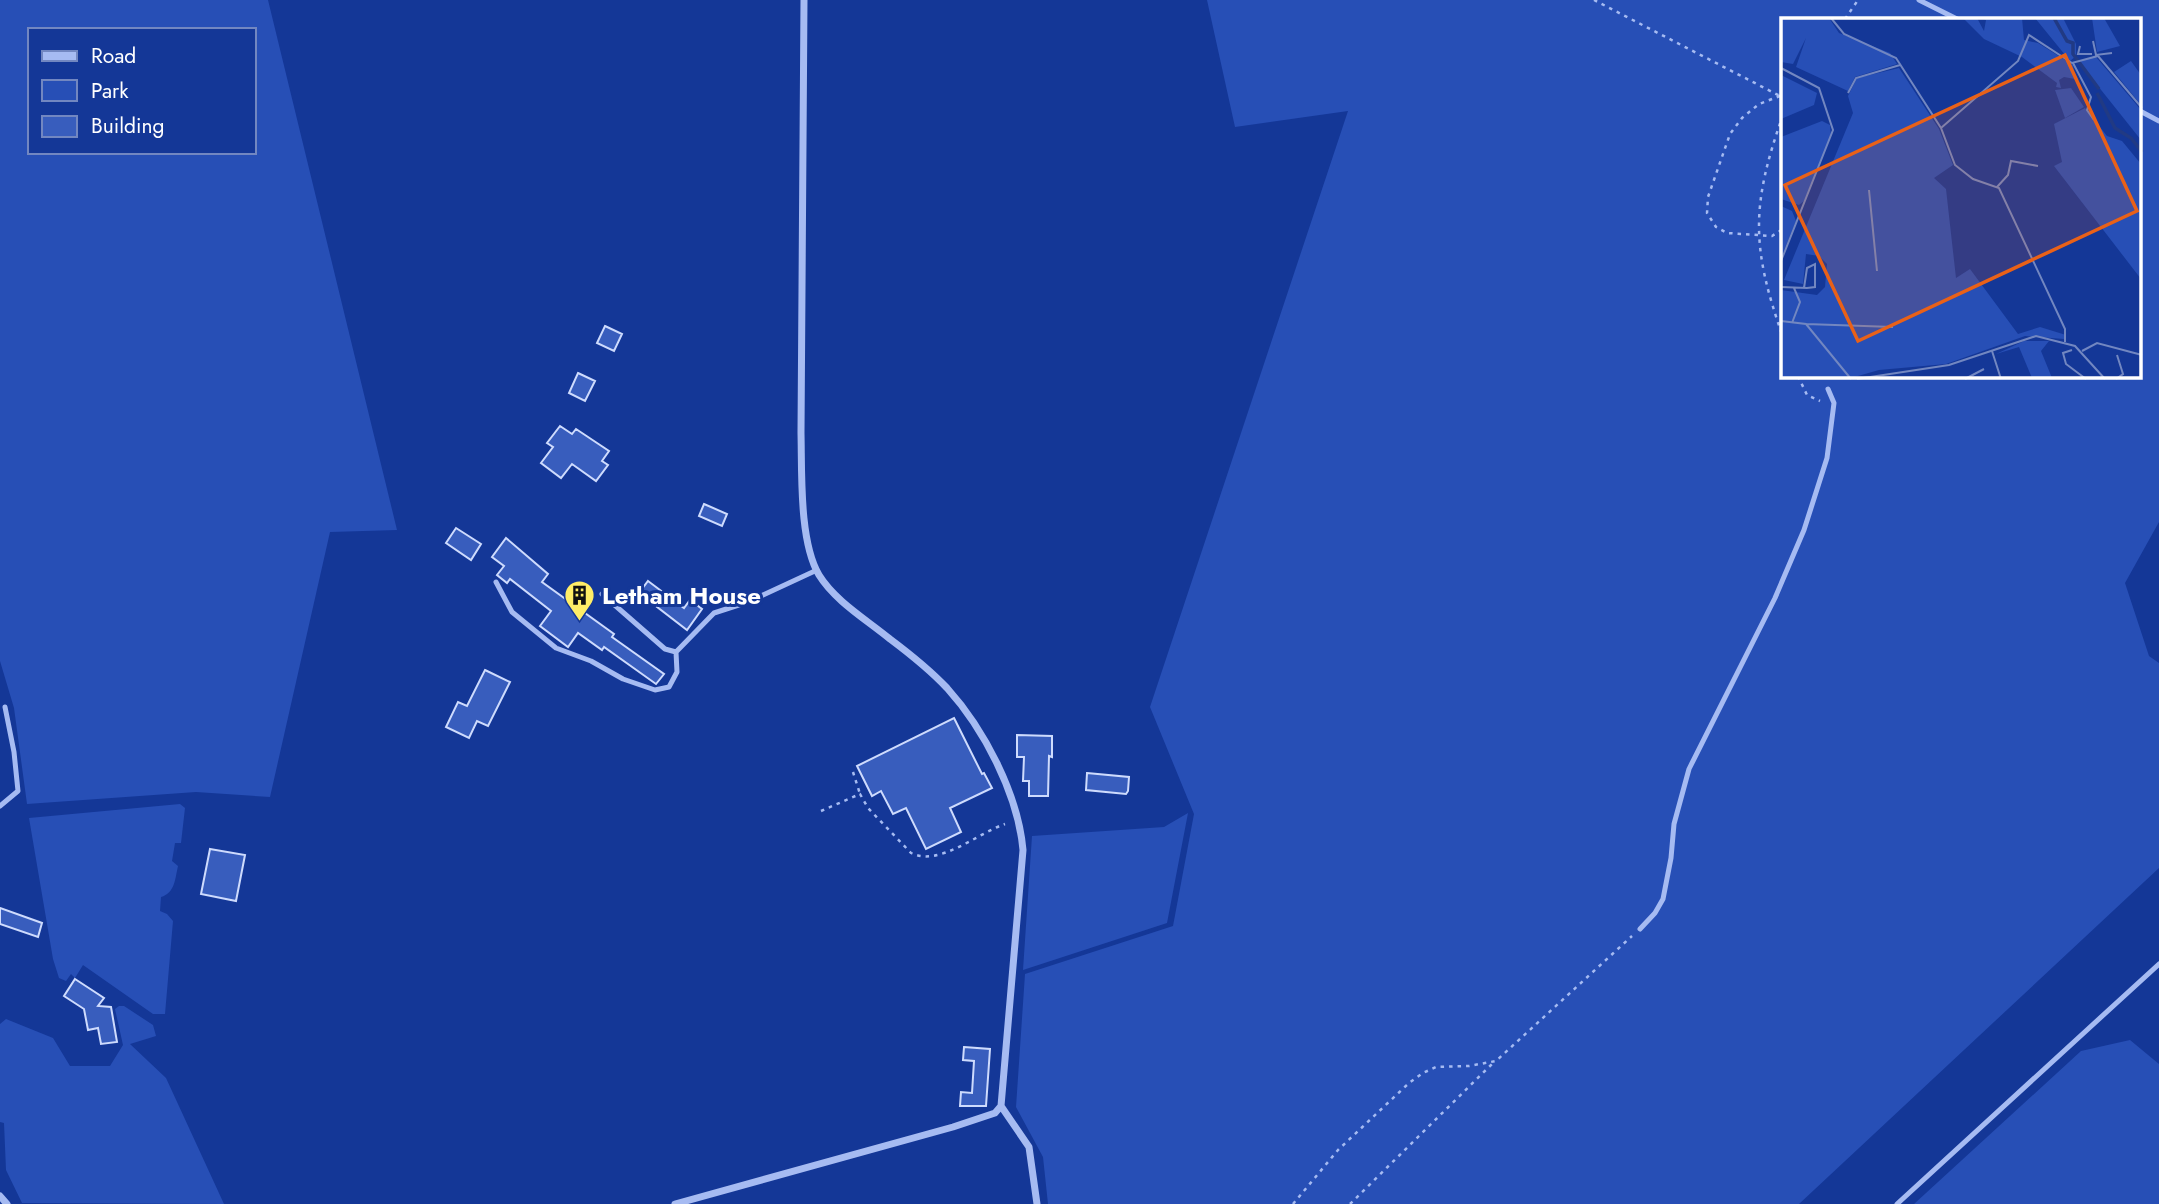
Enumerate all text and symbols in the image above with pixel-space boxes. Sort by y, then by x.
inset map [1781,18,2142,378]
legend [28,28,256,154]
text: Road [91,41,136,71]
text: Park [91,76,129,106]
text: Building [91,111,164,141]
building icon: Letham House [562,578,596,622]
place label: Letham House [602,578,761,613]

